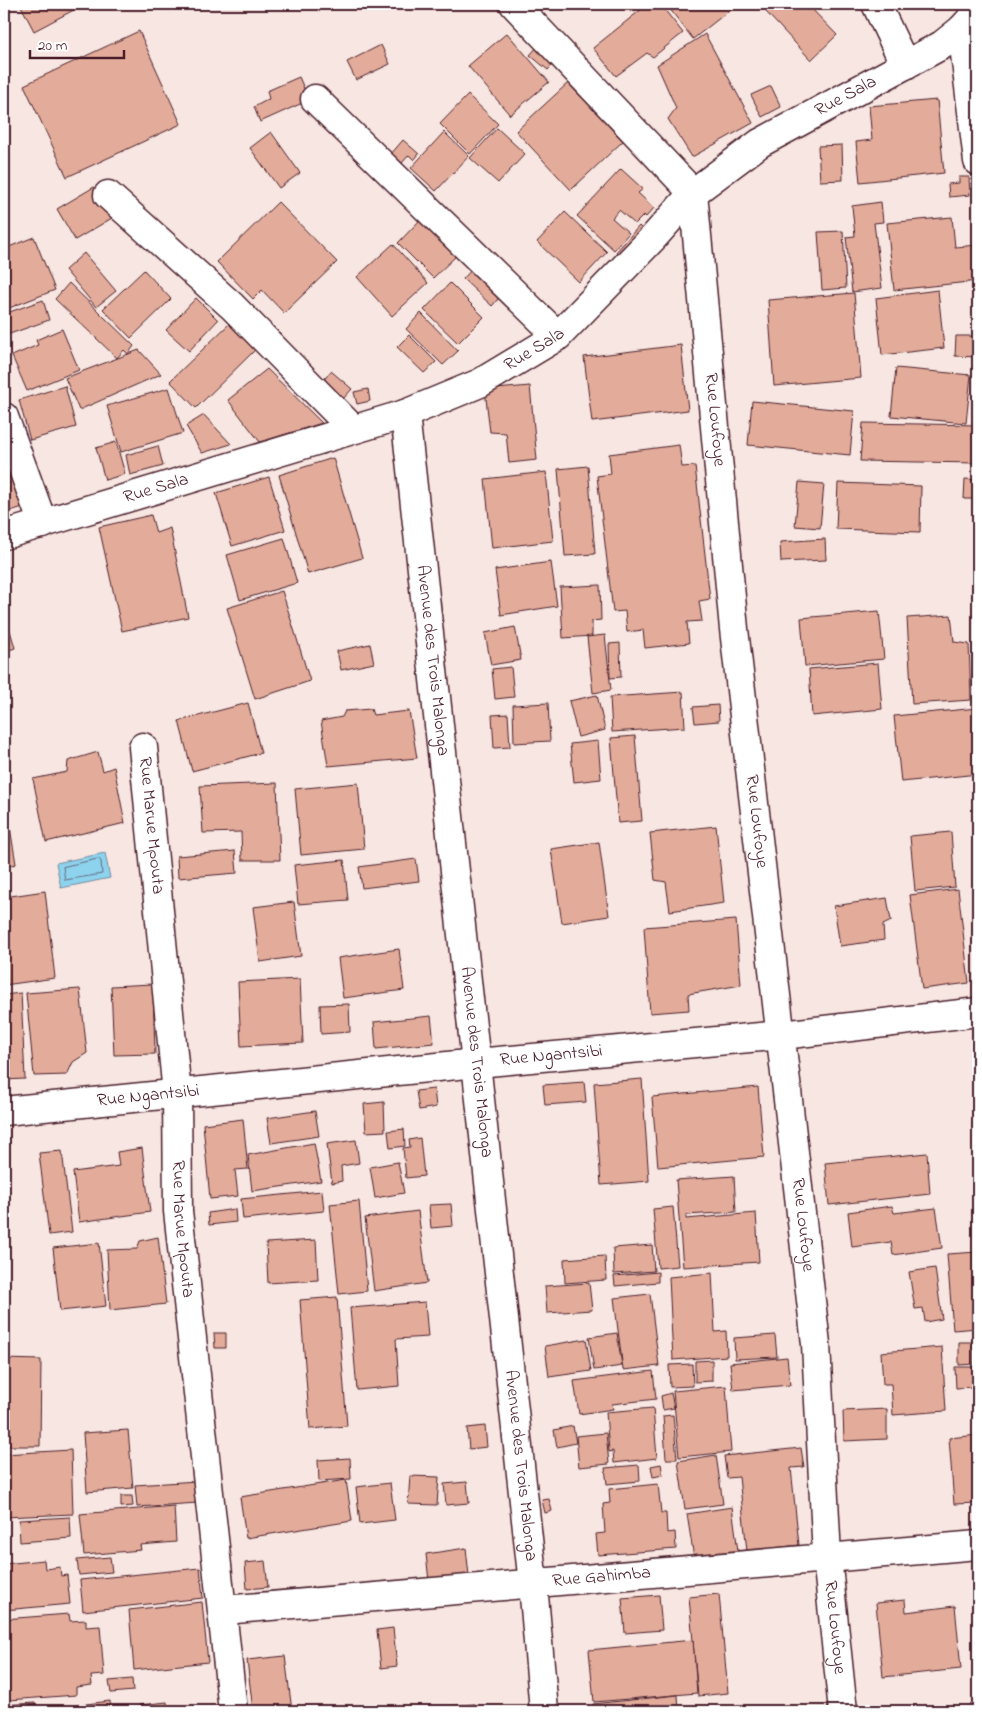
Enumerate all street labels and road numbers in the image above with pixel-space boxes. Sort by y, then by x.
street label: Rue Sala [810,69,882,124]
street label: Rue Sala [499,322,572,378]
street label: Rue Loufoye [697,372,732,469]
street label: Rue Sala [120,467,192,511]
street label: Avenue des Trois Malonga [409,564,455,758]
street label: Rue Marue Mpouta [131,756,170,896]
street label: Rue Loufoye [738,773,774,871]
street label: Avenue des Trois Malonga [453,965,499,1159]
street label: Rue Ngantsibi [499,1039,604,1074]
street label: Rue Ngantsibi [96,1078,201,1114]
street label: Rue Marue Mpouta [165,1160,200,1299]
street label: Rue Loufoye [784,1177,821,1274]
street label: Avenue des Trois Malonga [497,1369,543,1563]
street label: Rue Gahimba [551,1560,652,1595]
street label: Rue Loufoye [817,1579,852,1676]

